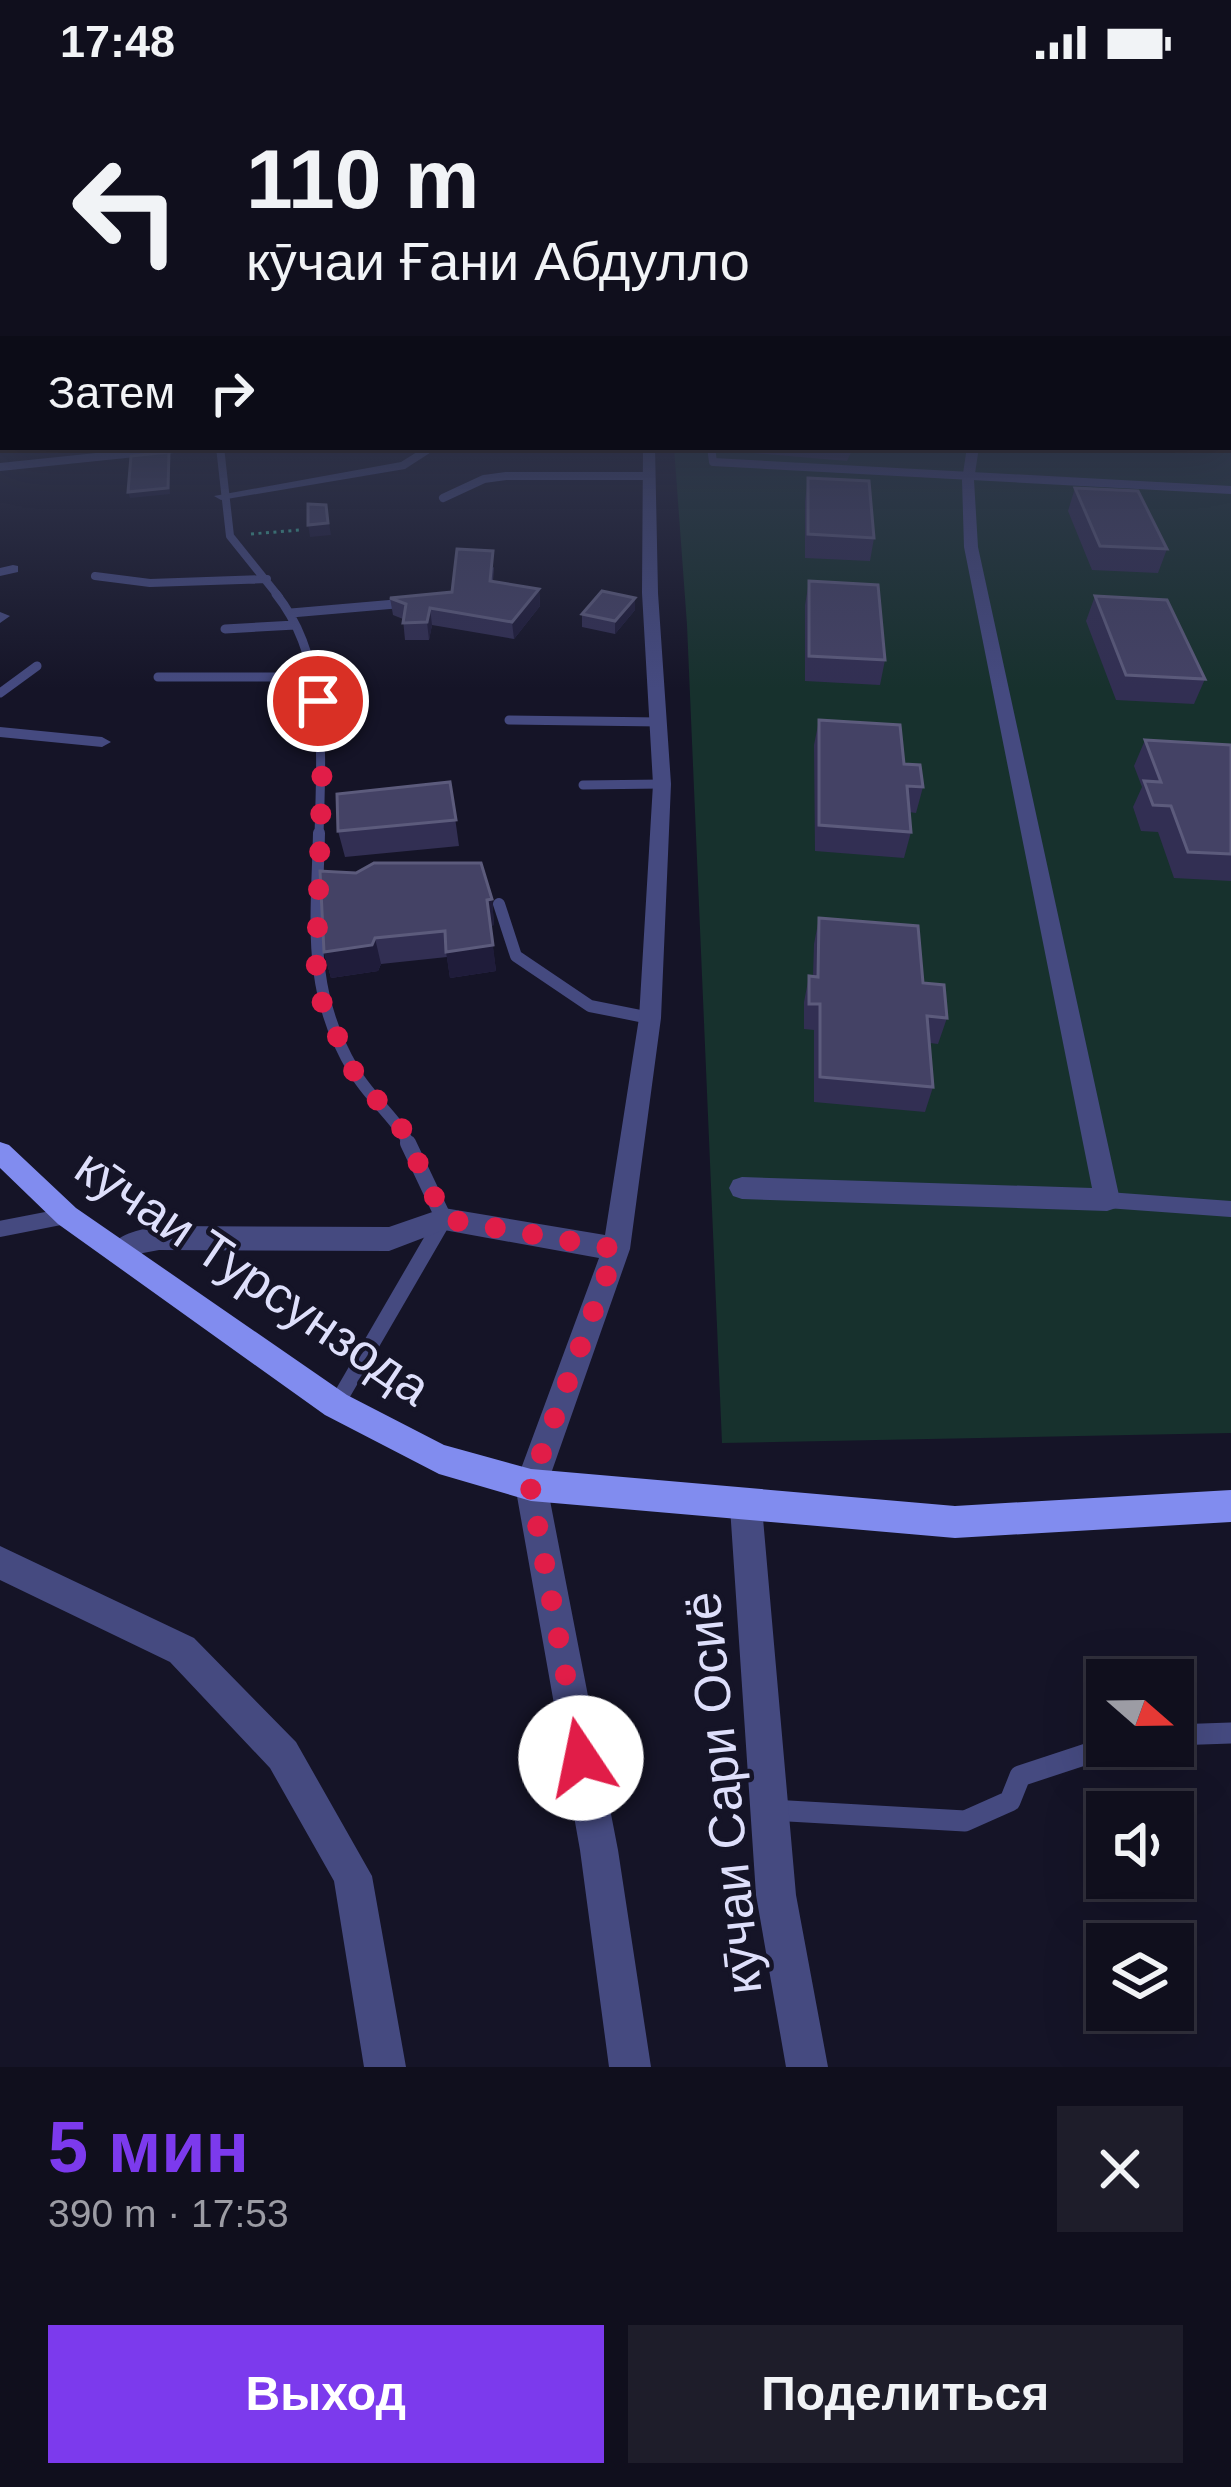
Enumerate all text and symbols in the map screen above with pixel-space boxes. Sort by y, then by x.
text: 17:48 [60,16,175,67]
icon: left [48,132,204,288]
text: 110 m [246,132,480,226]
text: кӯчаи Ғани Абдулло [246,231,750,291]
icon: right [199,360,265,426]
text: Затем [48,367,175,418]
pin [267,650,369,752]
icon: arrive [285,668,351,734]
street label: кӯчаи Турсунзода [65,1138,441,1417]
street label: кӯчаи Сари Осиё [674,1589,772,1997]
north arrow [1086,1659,1194,1767]
map controls [1086,1659,1194,2031]
position arrow [518,1695,644,1821]
button: sound [1086,1791,1194,1899]
button: layers [1086,1923,1194,2031]
button: close [1057,2106,1183,2232]
text: 5 мин [48,2107,249,2187]
text: 390 m · 17:53 [48,2192,289,2235]
button: Выход [48,2325,604,2463]
button: Поделиться [628,2325,1183,2463]

